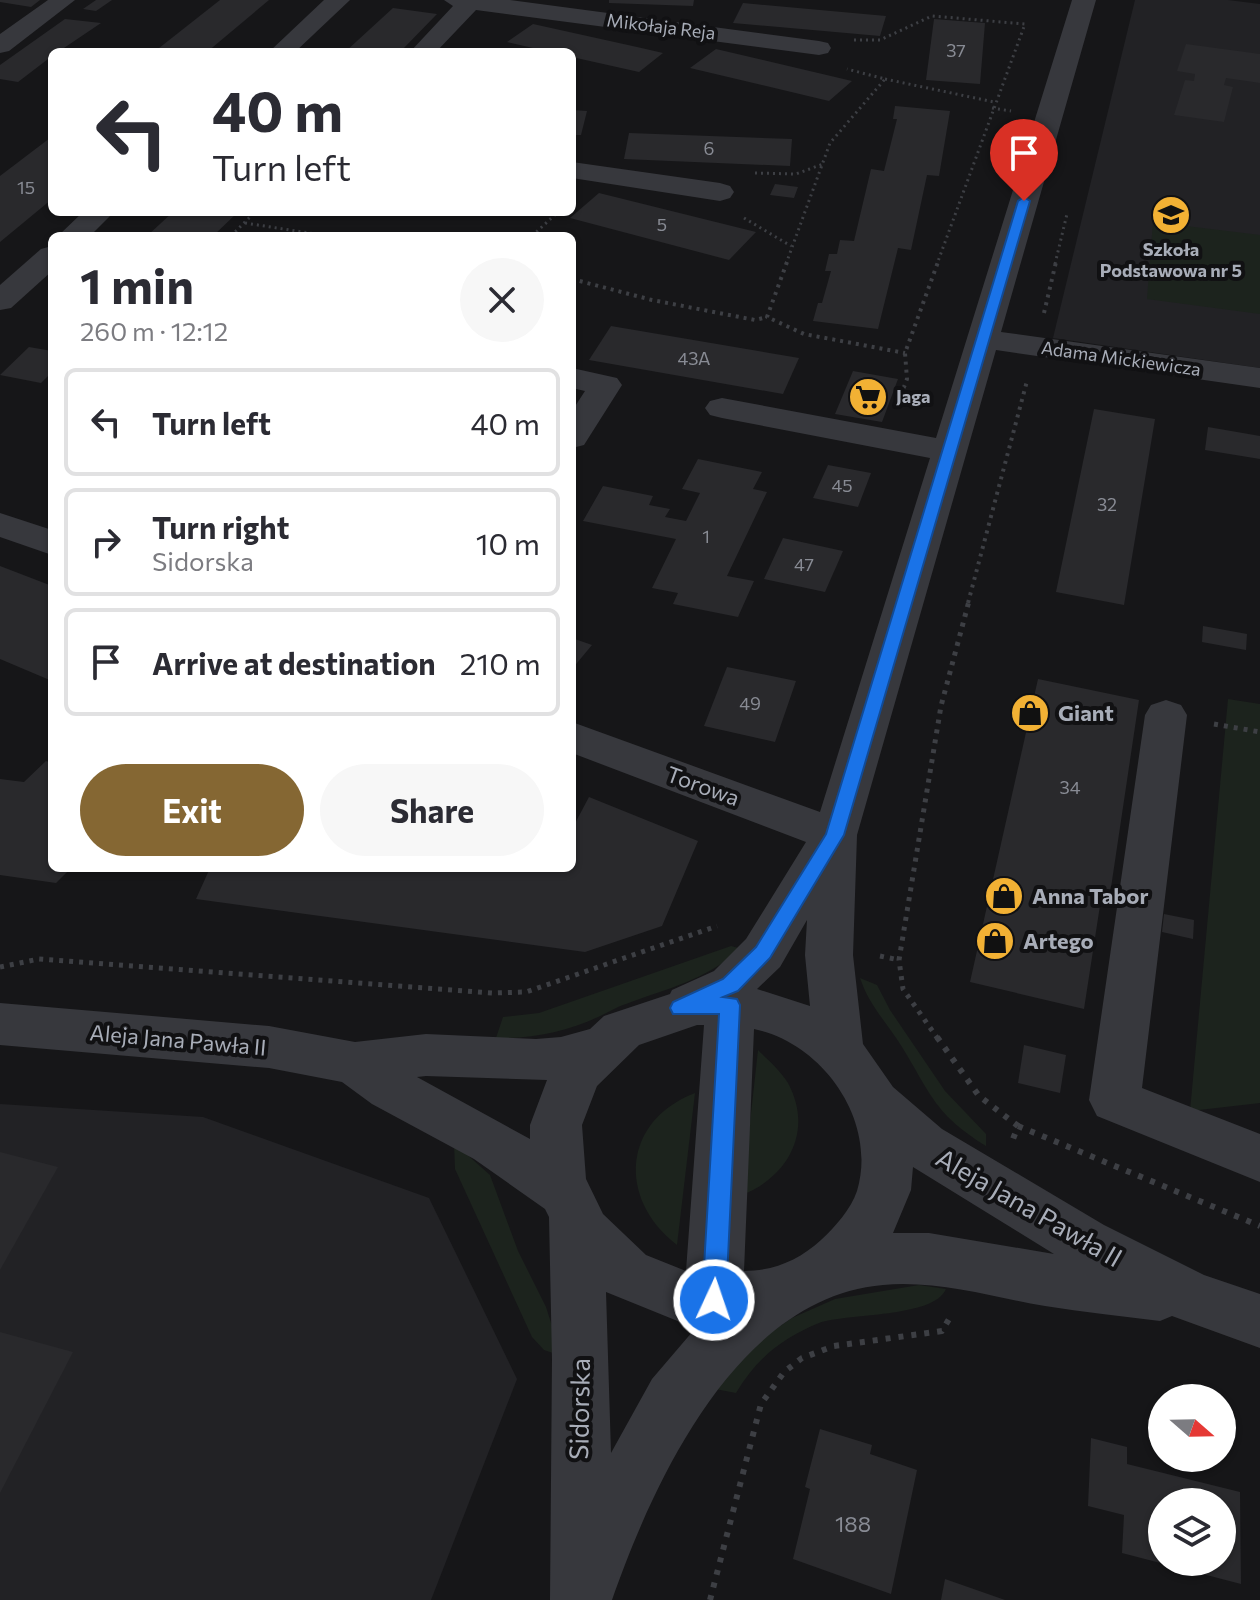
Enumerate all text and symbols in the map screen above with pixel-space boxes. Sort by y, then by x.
street label: Mikołaja Reja [606,8,717,44]
house number: 37 [946,39,966,61]
text: 40 m [212,75,343,144]
icon: left [80,80,184,184]
pin [990,119,1058,201]
icon: arrive [1002,131,1046,175]
house number: 6 [704,137,714,159]
text: Turn left [212,144,351,188]
house number: 15 [17,176,35,198]
school or university icon: Szkoła Podstawowa nr 5 [1150,194,1192,236]
house number: 5 [657,213,667,235]
place label: Szkoła Podstawowa nr 5 [1100,238,1242,281]
text: 1 min [80,255,194,314]
button: close [460,258,544,342]
text: 260 m · 12:12 [80,315,228,346]
street label: Adama Mickiewicza [1040,336,1202,380]
house number: 43A [677,347,711,369]
supermarket icon: Jaga [847,376,889,418]
place label: Jaga [896,385,931,407]
icon: left [84,400,128,444]
text: Turn left [152,404,271,441]
text: 40 m [471,404,540,441]
house number: 45 [831,474,853,496]
house number: 32 [1097,493,1117,515]
text: Turn right [152,508,289,545]
icon: right [84,520,128,564]
text: 10 m [476,524,540,561]
house number: 1 [702,525,710,547]
text: Sidorska [152,545,254,576]
house number: 47 [794,553,814,575]
icon: arrive [84,640,128,684]
text: Arrive at destination [152,644,436,681]
text: 210 m [460,644,541,681]
house number: 49 [739,692,761,714]
shop icon: Giant [1009,692,1051,734]
place label: Giant [1058,699,1114,726]
street label: Torowa [663,760,743,811]
button: Exit [80,764,304,856]
button: Share [320,764,544,856]
house number: 34 [1059,776,1081,798]
shop icon: Anna Tabor [983,875,1025,917]
place label: Anna Tabor [1032,882,1149,909]
shop icon: Artego [974,920,1016,962]
place label: Artego [1023,927,1094,954]
street label: Aleja Jana Pawła II [89,1018,268,1061]
street label: Aleja Jana Pawła II [931,1141,1128,1272]
position arrow [672,1258,756,1342]
street label: Sidorska [562,1358,595,1460]
north arrow [1148,1384,1236,1472]
map controls [1148,1384,1236,1576]
button: layers [1148,1488,1236,1576]
house number: 188 [835,1510,871,1537]

